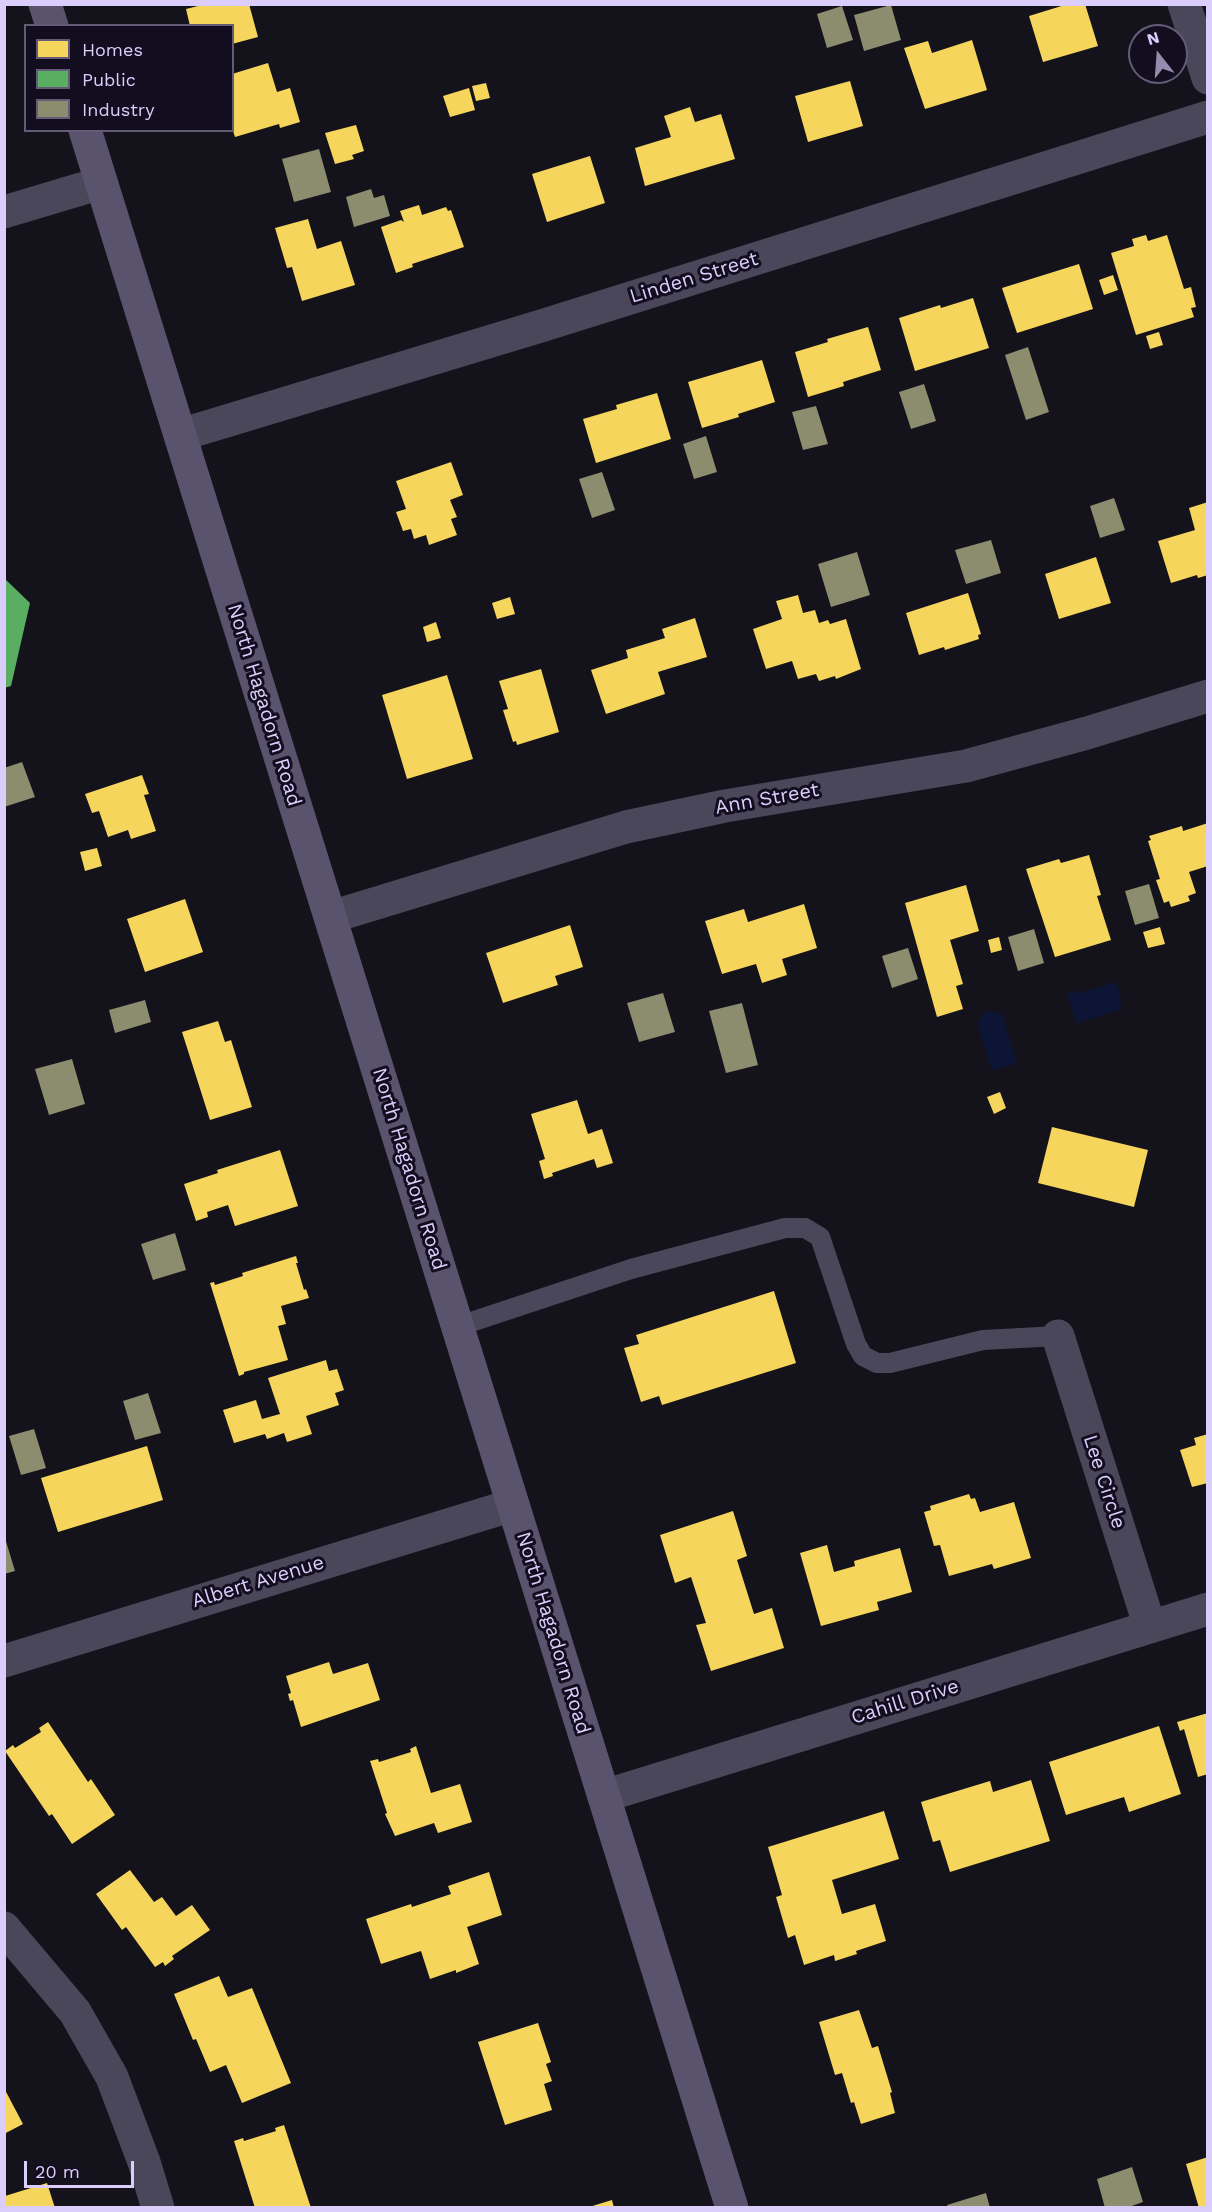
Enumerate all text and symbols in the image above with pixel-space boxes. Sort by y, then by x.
legend [24,24,234,132]
north arrow [1128,24,1188,84]
text: N [1145,27,1162,49]
text: Homes [82,39,143,60]
text: Public [82,69,136,90]
text: Industry [82,99,154,120]
street label: Linden Street [627,247,761,309]
street label: North Hagadorn Road [222,601,306,809]
street label: Ann Street [713,778,821,820]
street label: North Hagadorn Road [367,1065,451,1273]
street label: Lee Circle [1078,1432,1130,1532]
street label: North Hagadorn Road [511,1529,595,1737]
street label: Albert Avenue [189,1551,327,1613]
street label: Cahill Drive [848,1674,962,1730]
scale bar [27,2149,136,2187]
text: 20 m [35,2161,80,2182]

